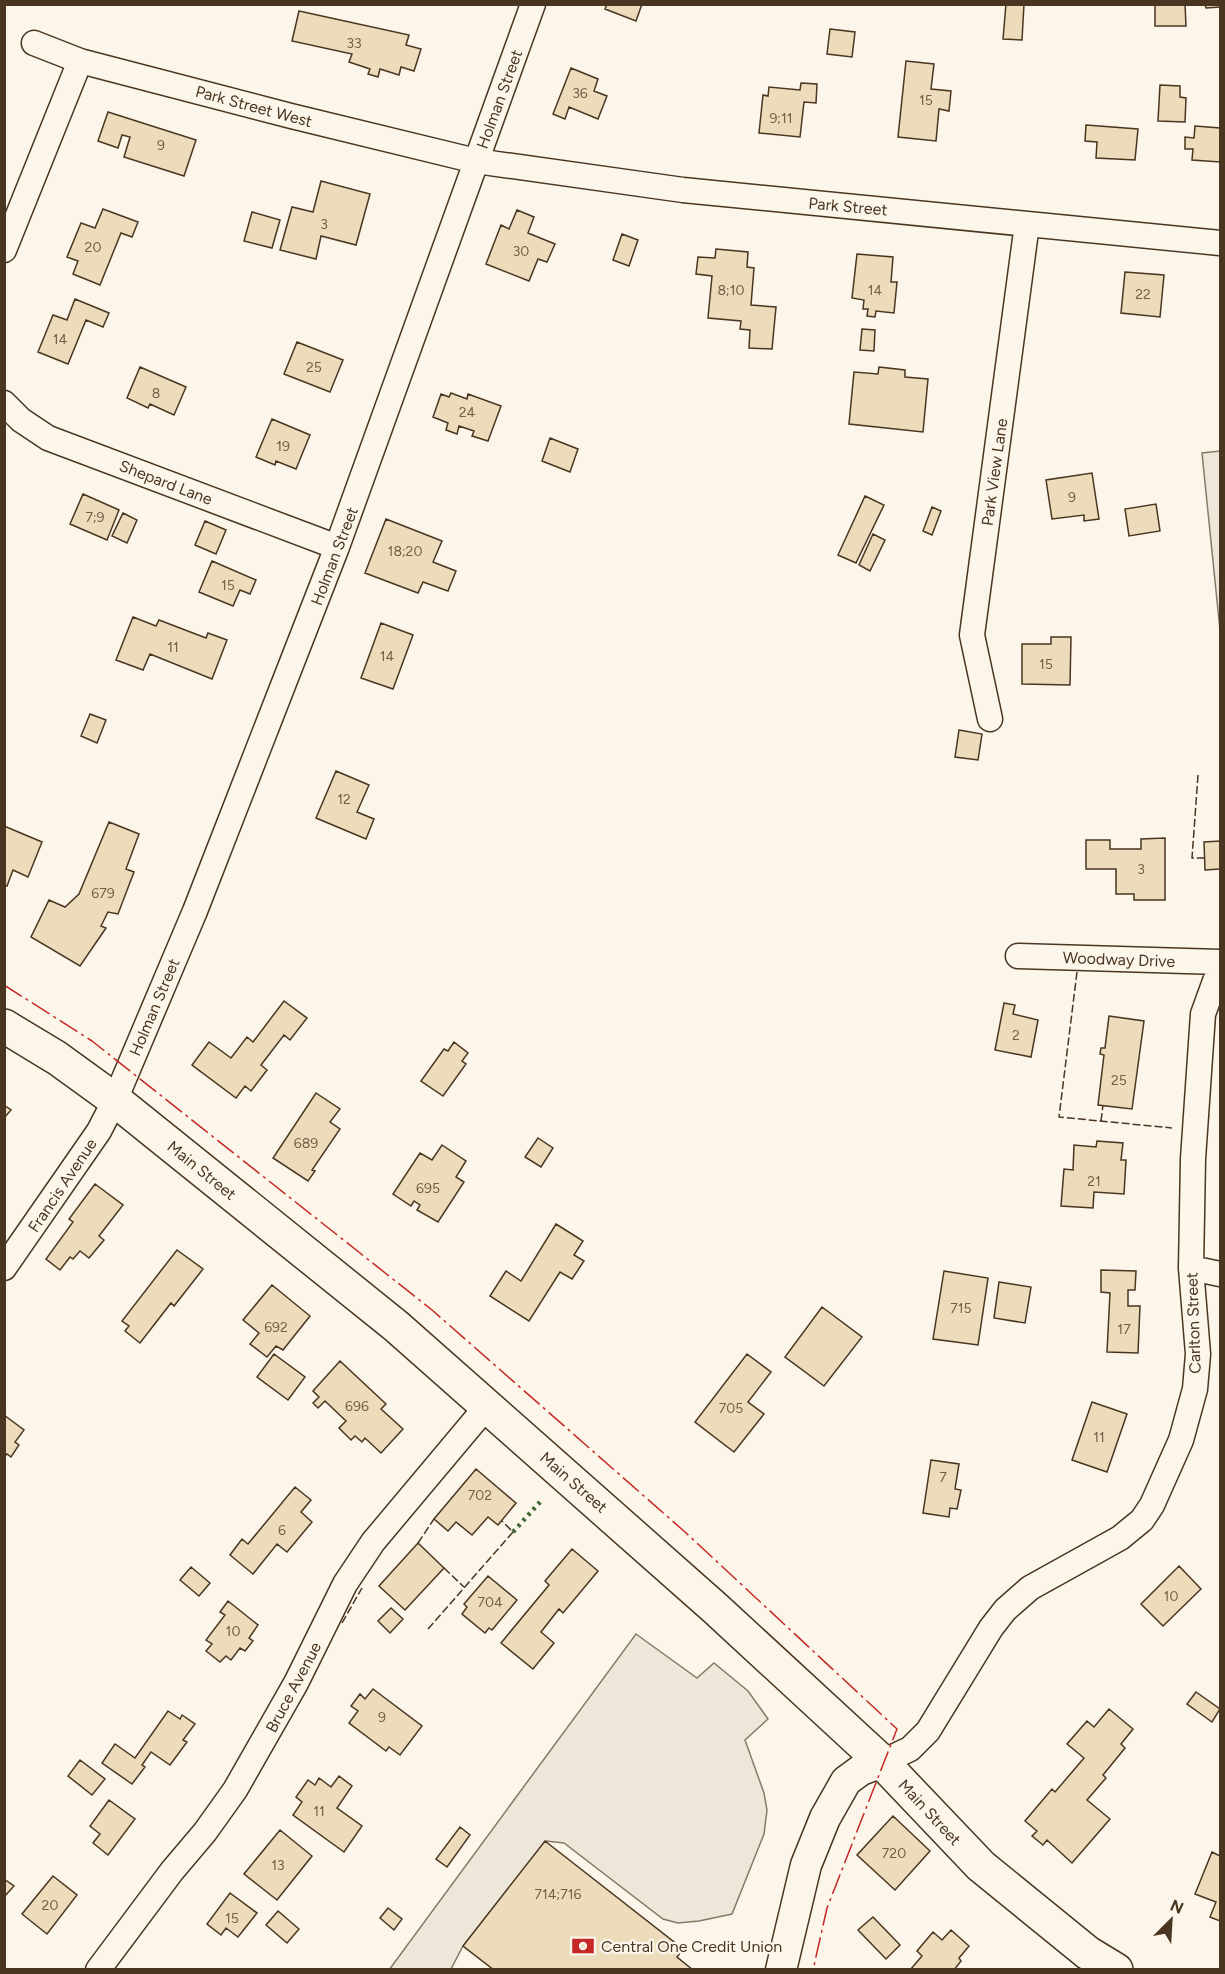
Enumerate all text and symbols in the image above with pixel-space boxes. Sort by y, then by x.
house number: 33 [346,35,362,52]
street label: Holman Street [473,47,526,151]
street label: Park Street West [193,82,314,131]
house number: 36 [572,85,588,102]
house number: 15 [919,92,933,109]
house number: 9;11 [769,110,793,127]
house number: 9 [157,137,165,154]
street label: Park Street [808,194,888,219]
house number: 3 [320,216,328,233]
house number: 20 [85,239,101,256]
house number: 30 [513,243,529,260]
house number: 8;10 [718,282,745,299]
house number: 14 [868,282,883,299]
house number: 22 [1135,286,1151,303]
house number: 14 [53,331,68,348]
house number: 25 [306,359,322,376]
house number: 8 [152,385,160,402]
house number: 24 [459,404,476,421]
street label: Park View Lane [978,417,1011,527]
house number: 19 [276,438,290,455]
street label: Shepard Lane [117,456,215,509]
house number: 9 [1068,489,1076,506]
street label: Holman Street [307,504,362,608]
house number: 7;9 [85,509,105,526]
house number: 18;20 [388,543,422,560]
house number: 15 [221,577,235,594]
house number: 11 [167,639,179,656]
house number: 14 [380,648,395,665]
house number: 15 [1039,656,1053,673]
house number: 12 [337,791,351,808]
house number: 3 [1137,861,1145,878]
house number: 679 [91,885,115,902]
street label: Woodway Drive [1062,948,1176,971]
street label: Holman Street [125,955,184,1059]
house number: 2 [1012,1027,1020,1044]
house number: 25 [1111,1072,1127,1089]
street label: Francis Avenue [24,1135,101,1236]
house number: 689 [294,1135,318,1152]
street label: Main Street [163,1137,240,1204]
house number: 21 [1087,1173,1101,1190]
house number: 695 [416,1180,440,1197]
street label: Carlton Street [1182,1272,1205,1374]
house number: 715 [950,1300,972,1317]
house number: 692 [264,1319,288,1336]
house number: 17 [1117,1321,1131,1338]
house number: 696 [345,1398,369,1415]
house number: 705 [719,1400,743,1417]
house number: 11 [1093,1429,1105,1446]
street label: Main Street [536,1448,611,1517]
house number: 7 [939,1469,947,1486]
house number: 702 [468,1487,492,1504]
house number: 6 [278,1522,286,1539]
house number: 10 [1164,1588,1178,1605]
house number: 704 [477,1594,503,1611]
house number: 10 [226,1623,240,1640]
street label: Bruce Avenue [262,1639,325,1736]
house number: 9 [378,1709,386,1726]
street label: Main Street [894,1775,965,1849]
house number: 11 [313,1803,325,1820]
house number: 720 [882,1845,906,1862]
house number: 13 [271,1857,285,1874]
house number: 714;716 [535,1886,581,1903]
north arrow [1141,1890,1201,1950]
text: N [1167,1896,1186,1918]
house number: 20 [42,1897,58,1914]
house number: 15 [225,1910,239,1927]
bank icon: Central One Credit Union [570,1933,596,1959]
place label: Central One Credit Union [601,1937,782,1956]

